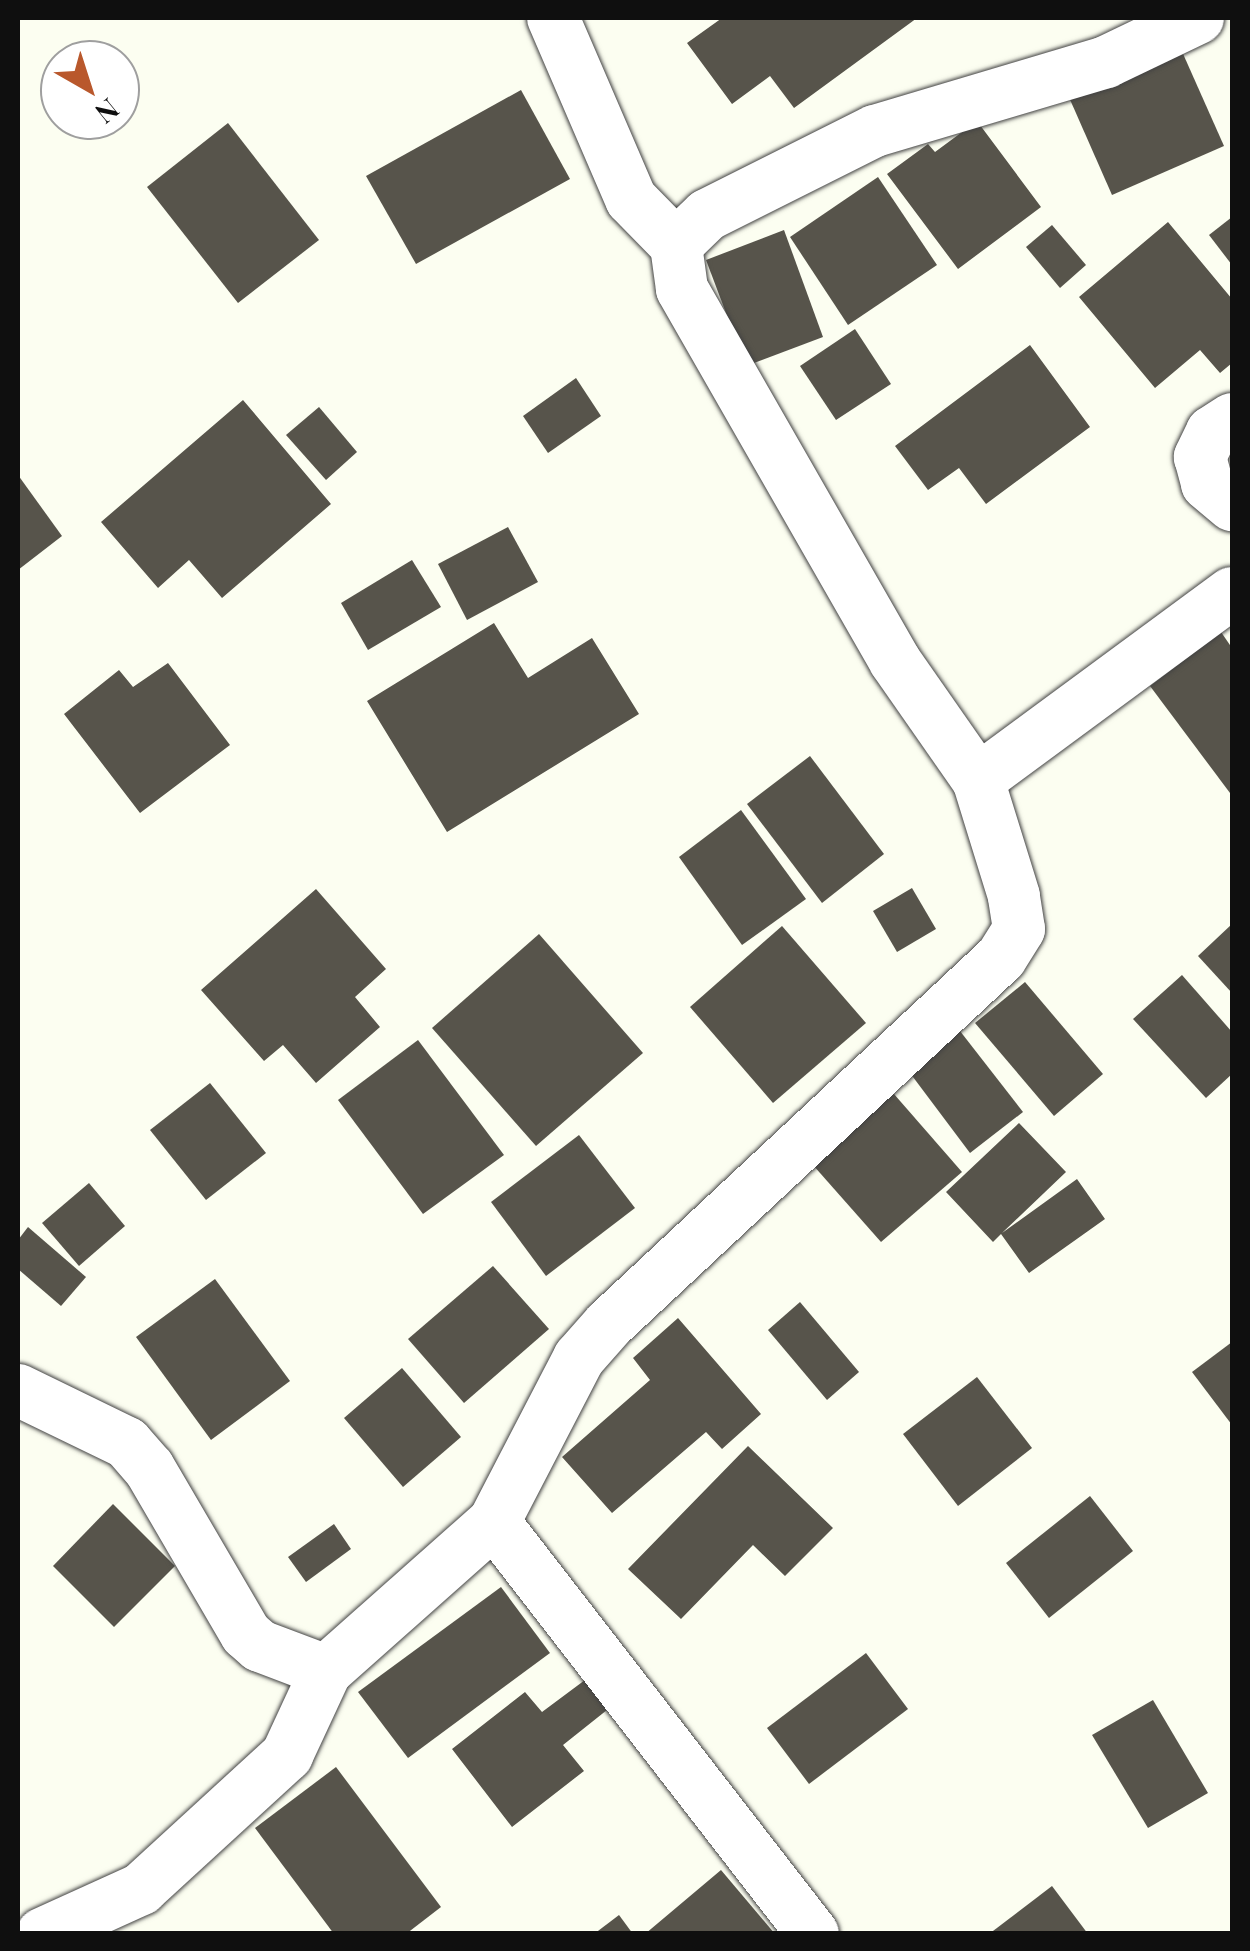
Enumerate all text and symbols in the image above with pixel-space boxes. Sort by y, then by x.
north arrow [40,40,140,140]
text: N [88,91,127,133]

